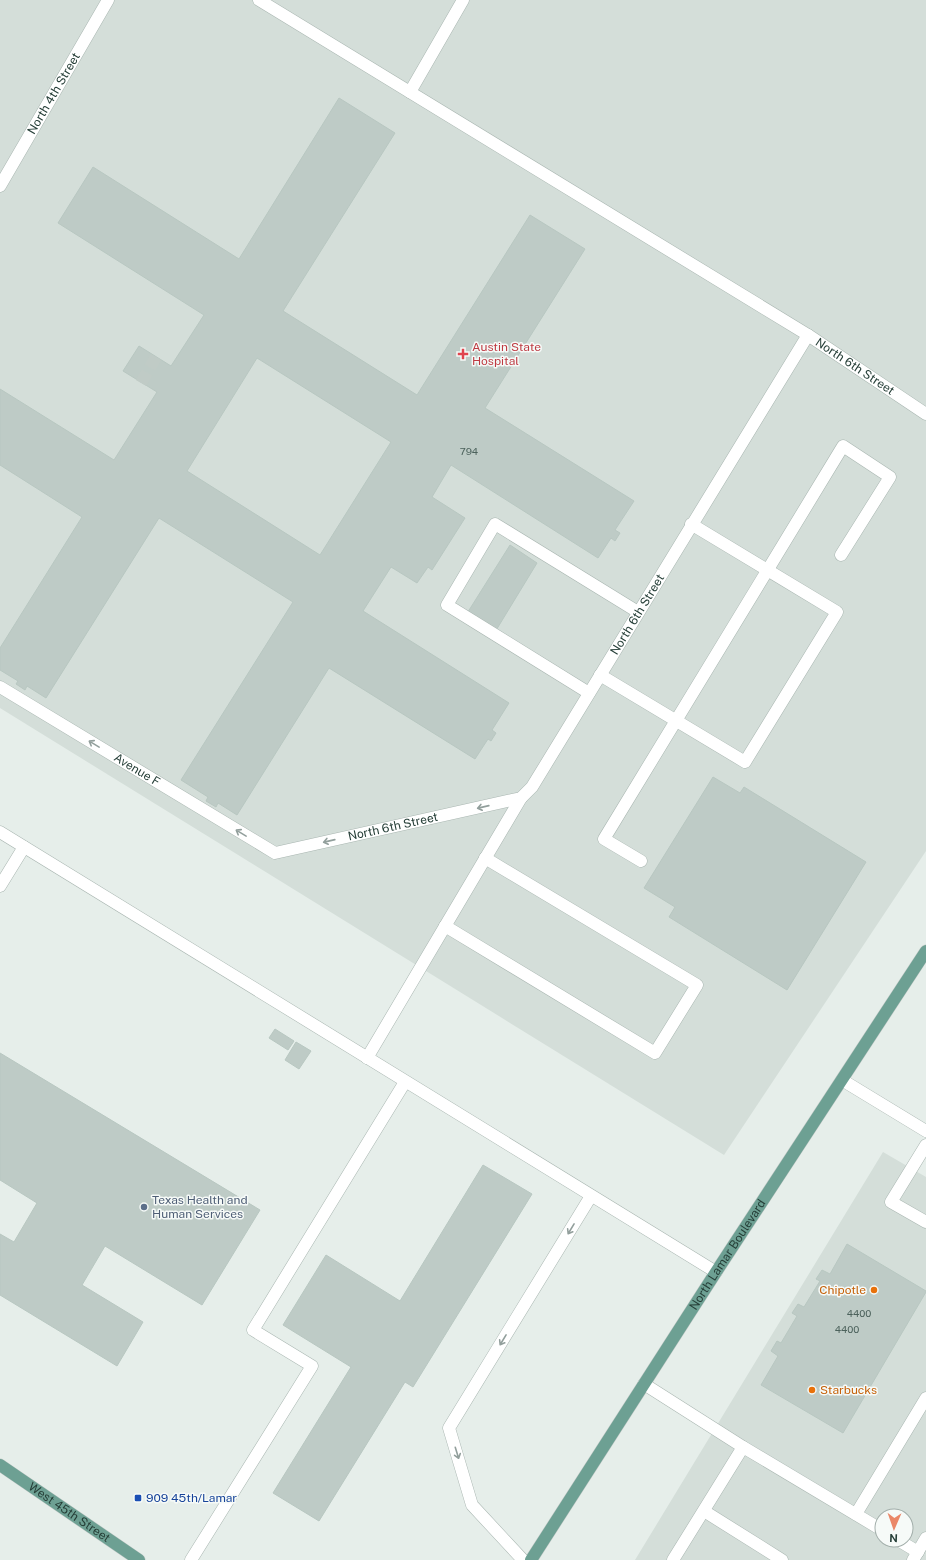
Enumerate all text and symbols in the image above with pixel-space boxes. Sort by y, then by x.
street label: North 4th Street [25,50,83,137]
street label: North 6th Street [813,335,897,398]
place label: Austin State Hospital [472,340,541,368]
marker: Austin State Hospital [457,348,469,360]
house number: 794 [460,445,478,457]
street label: North 6th Street [607,571,667,657]
one-way arrow [88,739,100,747]
street label: Avenue F [111,750,163,789]
one-way arrow [477,803,490,811]
street label: North 6th Street [346,810,440,844]
one-way arrow [235,828,247,836]
one-way arrow [322,837,335,845]
place label: Texas Health and Human Services [152,1193,248,1221]
street label: North Lamar Boulevard [686,1197,769,1313]
marker: Texas Health and Human Services [139,1202,149,1212]
one-way arrow [567,1223,575,1234]
place label: Chipotle [819,1283,866,1297]
marker: Chipotle [869,1285,879,1295]
house number: 4400 [847,1307,871,1319]
house number: 4400 [835,1323,859,1335]
one-way arrow [499,1334,507,1345]
place label: Starbucks [820,1383,877,1397]
marker: Starbucks [807,1385,817,1395]
one-way arrow [454,1447,461,1460]
street label: West 45th Street [26,1480,113,1545]
place label: 909 45th/Lamar [146,1491,237,1505]
marker: 909 45th/Lamar [133,1493,143,1503]
north arrow [874,1508,914,1548]
text: N [889,1532,898,1544]

